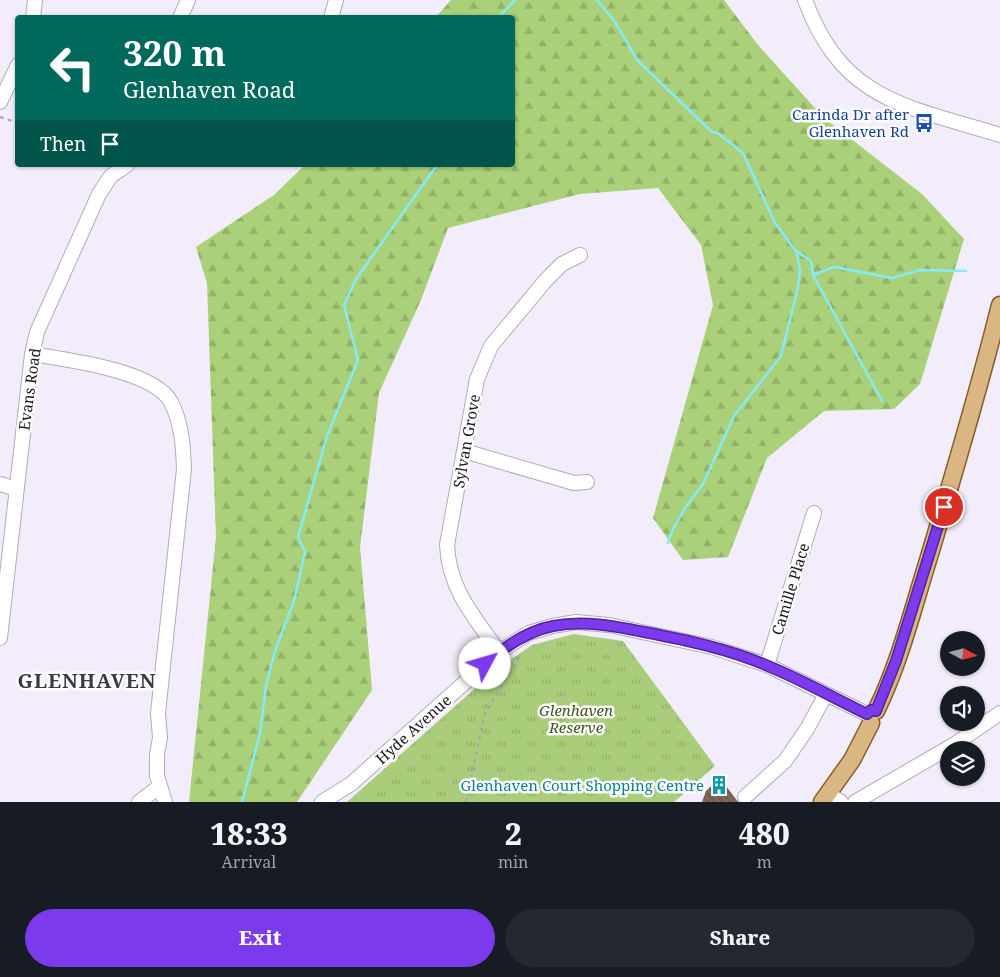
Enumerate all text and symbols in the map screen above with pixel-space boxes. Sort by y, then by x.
text: 320 m [123,29,226,76]
icon: left [40,35,105,100]
text: Glenhaven Road [123,74,295,104]
place label: Carinda Dr after Glenhaven Rd [792,104,909,141]
bus stop icon: Carinda Dr after Glenhaven Rd [913,112,935,134]
icon: arrive [96,130,124,158]
text: Then [40,131,86,157]
street label: Evans Road [13,347,45,431]
street label: Sylvan Grove [448,393,484,489]
pin [923,486,965,528]
icon: arrive [930,493,958,521]
street label: Camille Place [766,540,814,638]
north arrow [940,631,985,676]
map controls [940,631,985,786]
position arrow [458,637,510,689]
district label: GLENHAVEN [18,667,156,694]
button: sound [940,686,985,731]
street label: Hyde Avenue [371,690,455,768]
park label: Glenhaven Reserve [539,700,613,737]
button: layers [940,741,985,786]
building icon: Glenhaven Court Shopping Centre [708,774,730,796]
place label: Glenhaven Court Shopping Centre [461,775,704,795]
text: 18:33 [210,813,288,854]
text: 2 [505,813,522,854]
text: 480 [739,813,790,854]
text: Arrival [222,851,276,873]
text: min [498,851,528,873]
text: m [757,851,772,873]
button: Exit [25,909,495,967]
button: Share [505,909,975,967]

